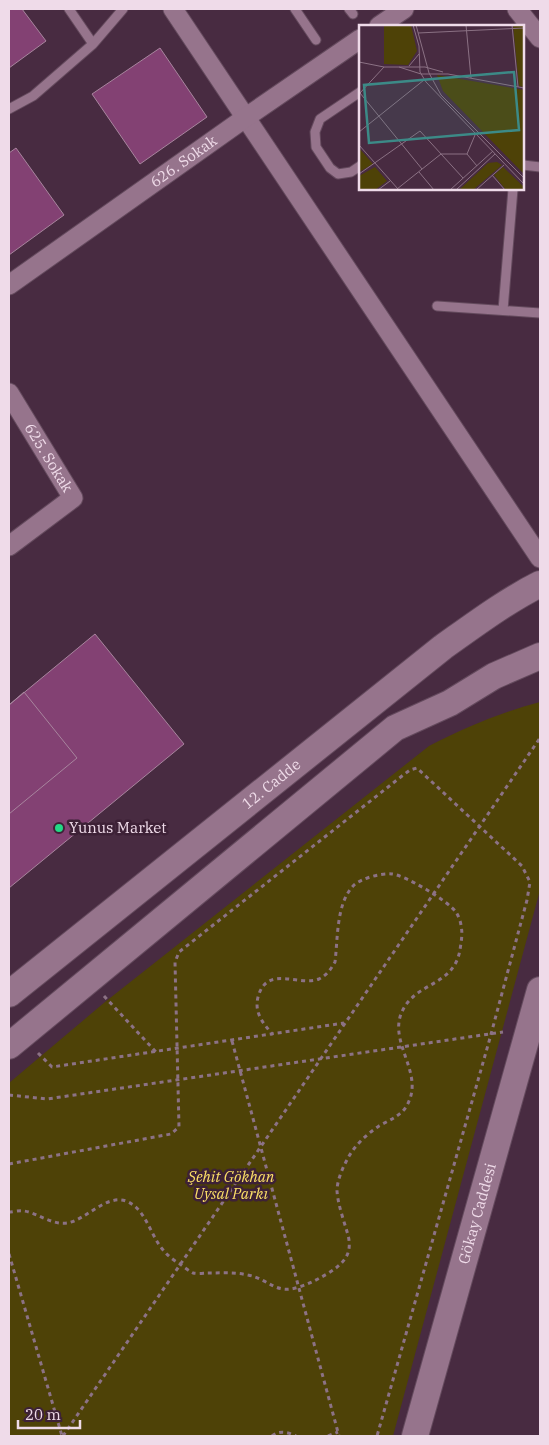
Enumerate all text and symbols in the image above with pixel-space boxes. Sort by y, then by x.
inset map [359,25,524,190]
street label: 626. Sokak [146,131,221,191]
street label: 625. Sokak [21,420,77,496]
street label: 12. Cadde [238,755,304,813]
place label: Yunus Market [69,818,167,837]
marker: Yunus Market [53,822,65,834]
street label: Gökay Caddesi [454,1161,500,1266]
park label: Şehit Gökhan Uysal Parkı [187,1167,275,1203]
scale bar [18,1398,80,1430]
text: 20 m [25,1405,61,1424]

